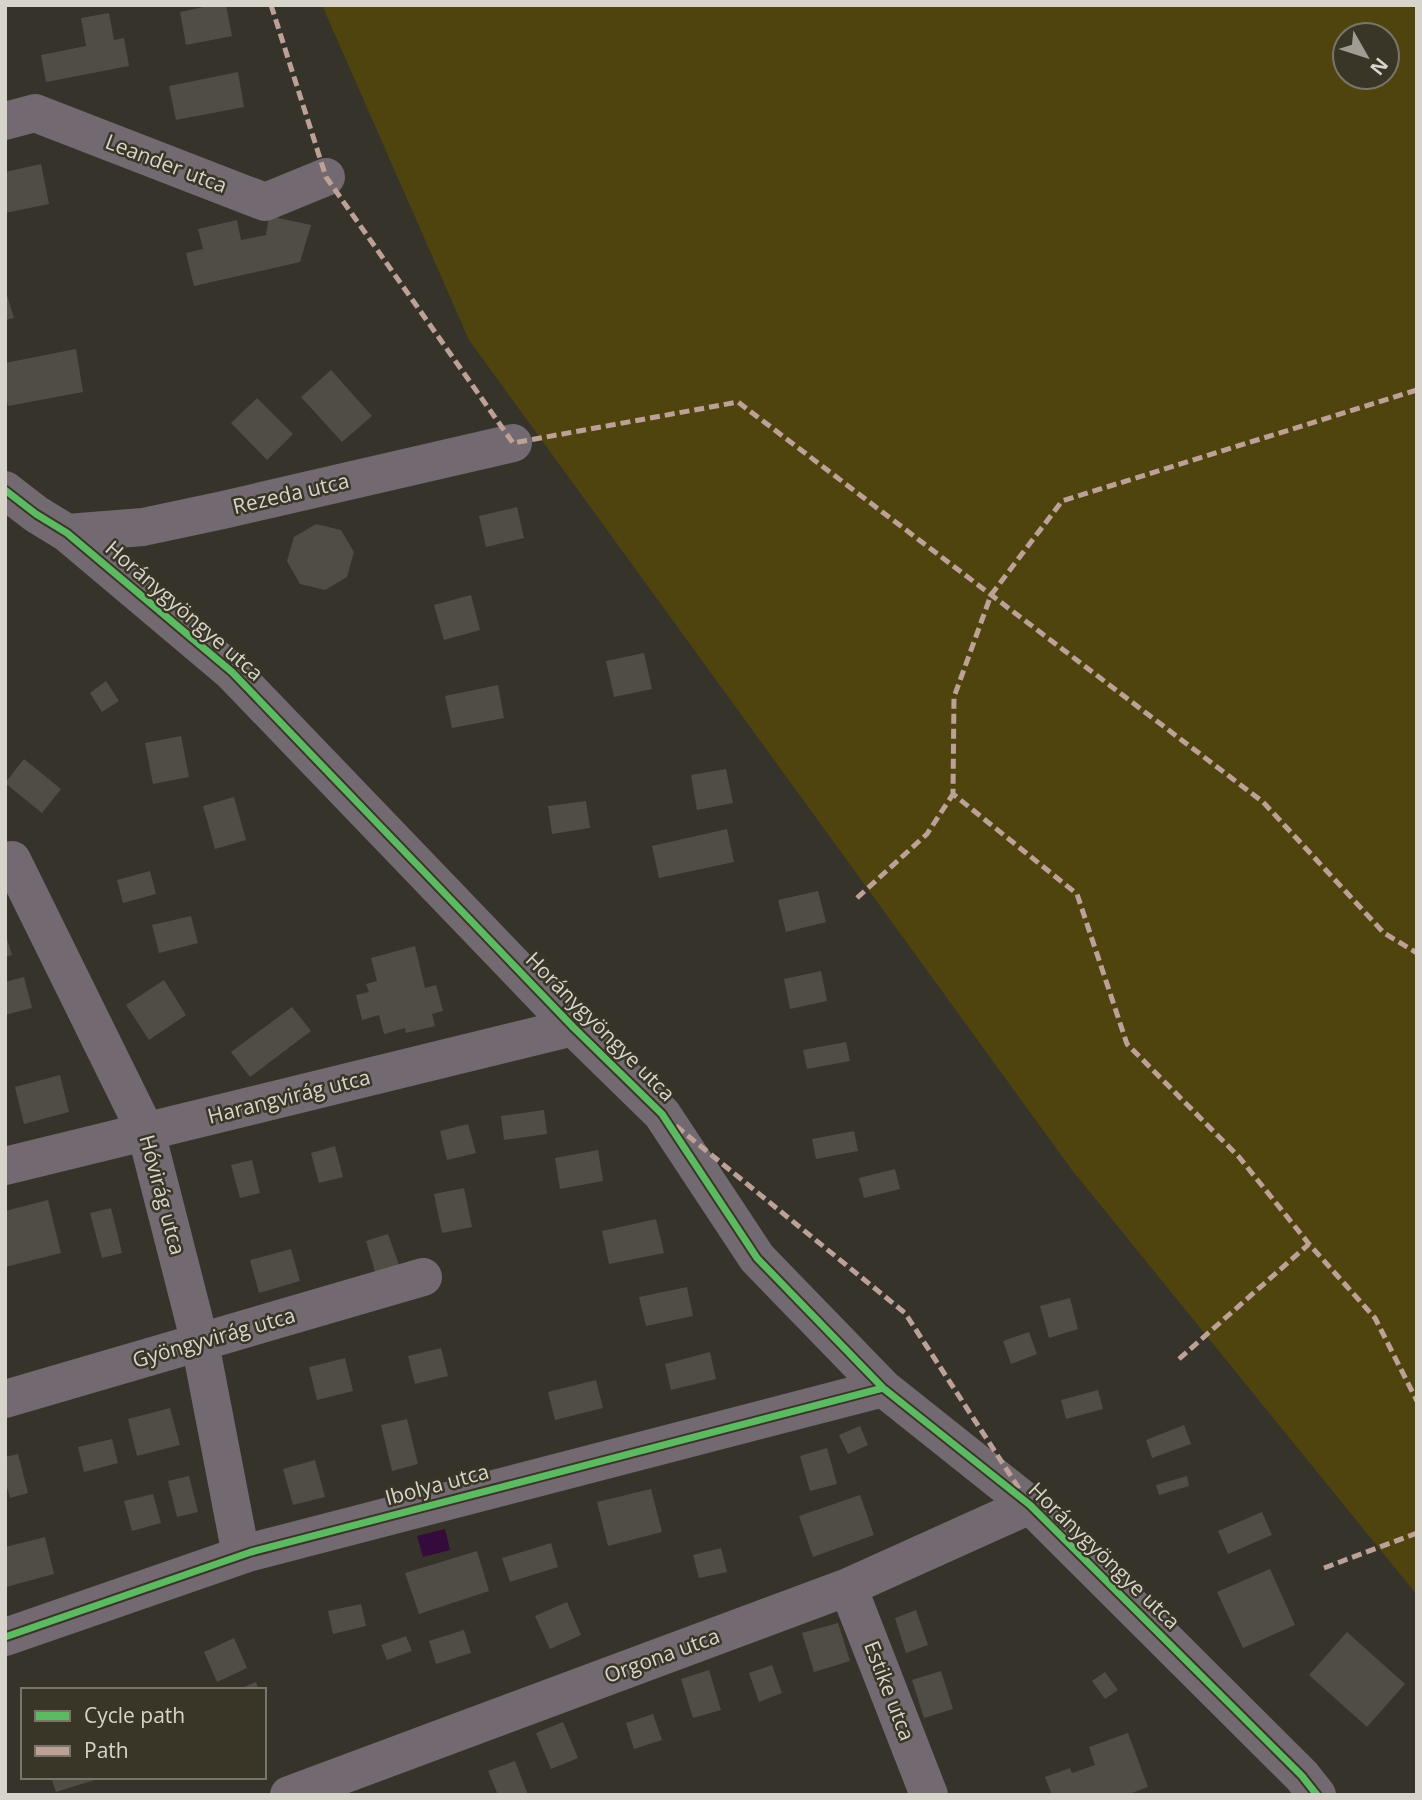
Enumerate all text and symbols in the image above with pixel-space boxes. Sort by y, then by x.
north arrow [1331,21,1401,91]
text: N [1364,53,1394,81]
street label: Leander utca [102,127,231,199]
street label: Rezeda utca [230,466,352,520]
street label: Horánygyöngye utca [100,534,269,687]
street label: Horánygyöngye utca [520,946,681,1107]
street label: Harangvirág utca [205,1062,373,1130]
street label: Hóvirág utca [134,1132,192,1258]
street label: Gyöngyvirág utca [129,1300,298,1374]
street label: Ibolya utca [382,1457,492,1511]
street label: Horánygyöngye utca [1023,1476,1187,1635]
street label: Orgona utca [600,1621,723,1689]
street label: Estike utca [858,1637,922,1745]
legend [21,1688,266,1779]
text: Cycle path [84,1701,185,1729]
text: Path [84,1736,129,1764]

